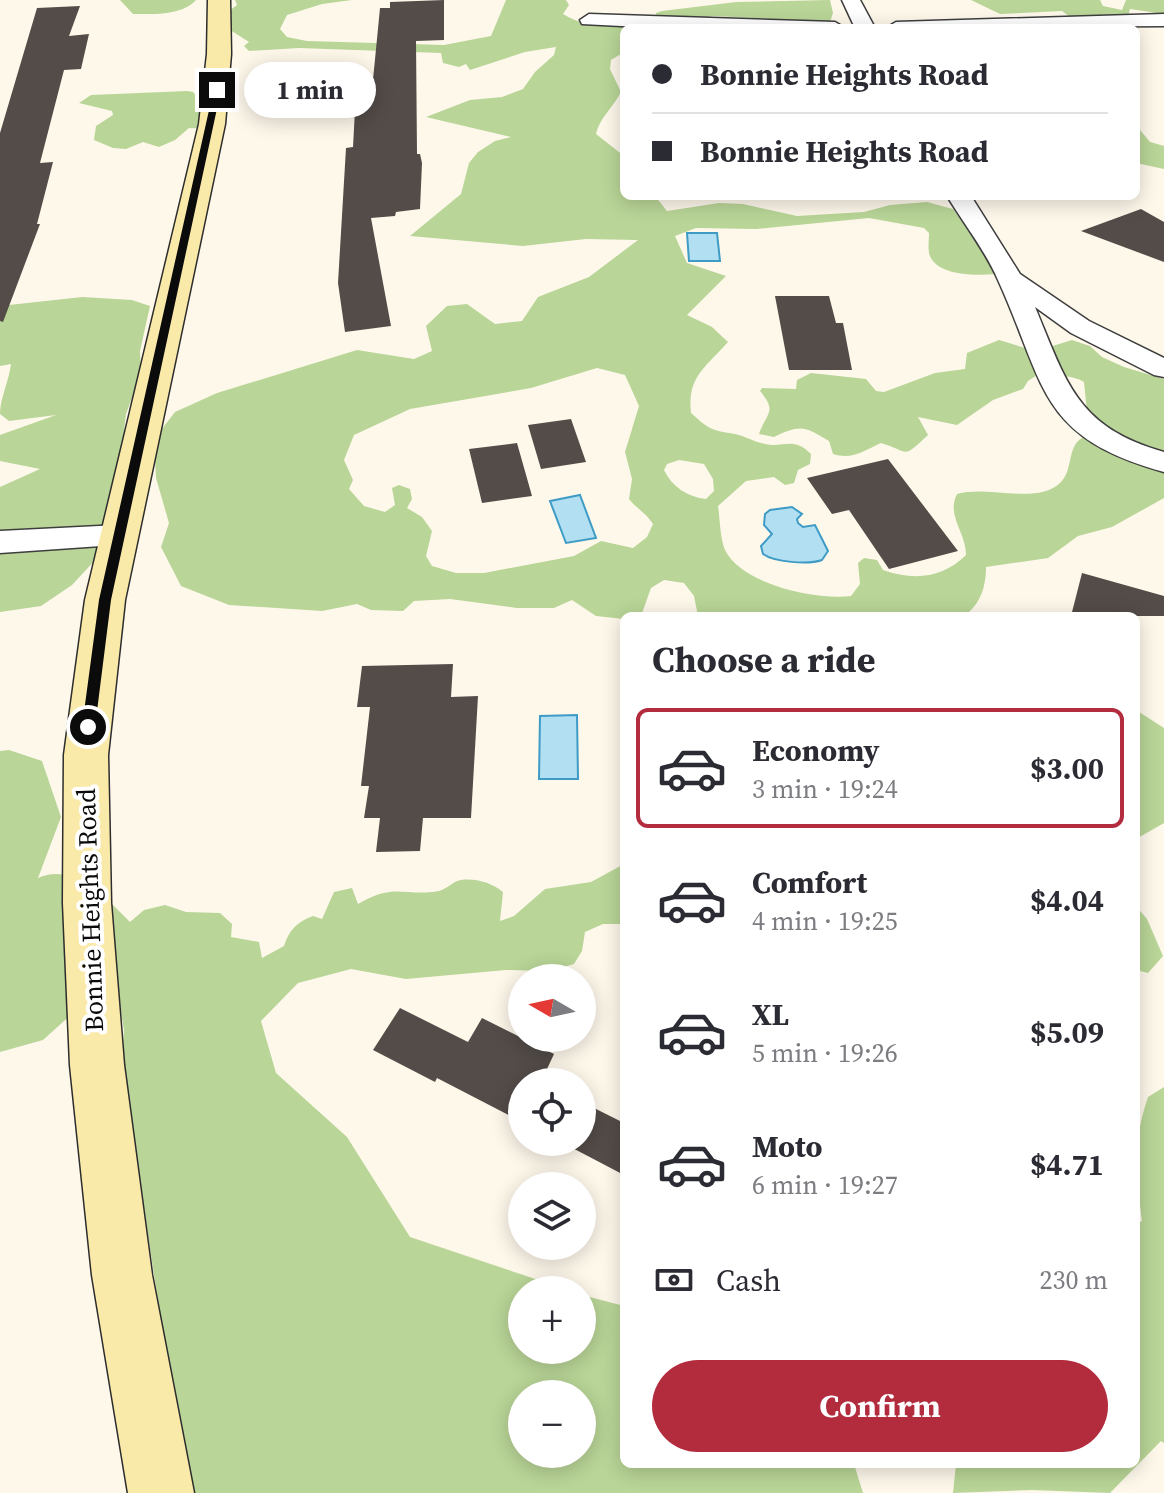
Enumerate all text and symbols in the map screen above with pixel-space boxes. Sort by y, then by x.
text: Bonnie Heights Road [700,54,988,95]
callout: 1 min [245,62,377,118]
route end [199,72,235,108]
text: 1 min [276,72,344,108]
text: Bonnie Heights Road [700,131,988,172]
text: Choose a ride [652,635,875,684]
route start [70,709,106,745]
text: Economy [752,730,880,771]
icon: car [656,732,728,804]
text: $3.00 [1030,748,1104,789]
text: 3 min · 19:24 [752,771,898,807]
street label: Bonnie Heights Road [68,787,112,1032]
text: Comfort [752,862,867,903]
icon: car [656,864,728,936]
text: $4.04 [1030,880,1104,921]
text: 4 min · 19:25 [752,903,898,939]
north arrow [508,964,596,1052]
map controls [508,964,596,1468]
text: XL [752,994,789,1035]
icon: car [656,996,728,1068]
text: $5.09 [1030,1012,1104,1053]
text: 5 min · 19:26 [752,1035,898,1071]
button: locate [508,1068,596,1156]
text: Moto [752,1126,823,1167]
icon: car [656,1128,728,1200]
text: $4.71 [1030,1144,1104,1185]
text: 6 min · 19:27 [752,1167,898,1203]
button: layers [508,1172,596,1260]
icon: cash [652,1258,696,1302]
text: Cash [716,1260,781,1301]
text: 230 m [1040,1262,1108,1298]
button: + [508,1276,596,1364]
button: Confirm [652,1360,1108,1452]
button: − [508,1380,596,1468]

